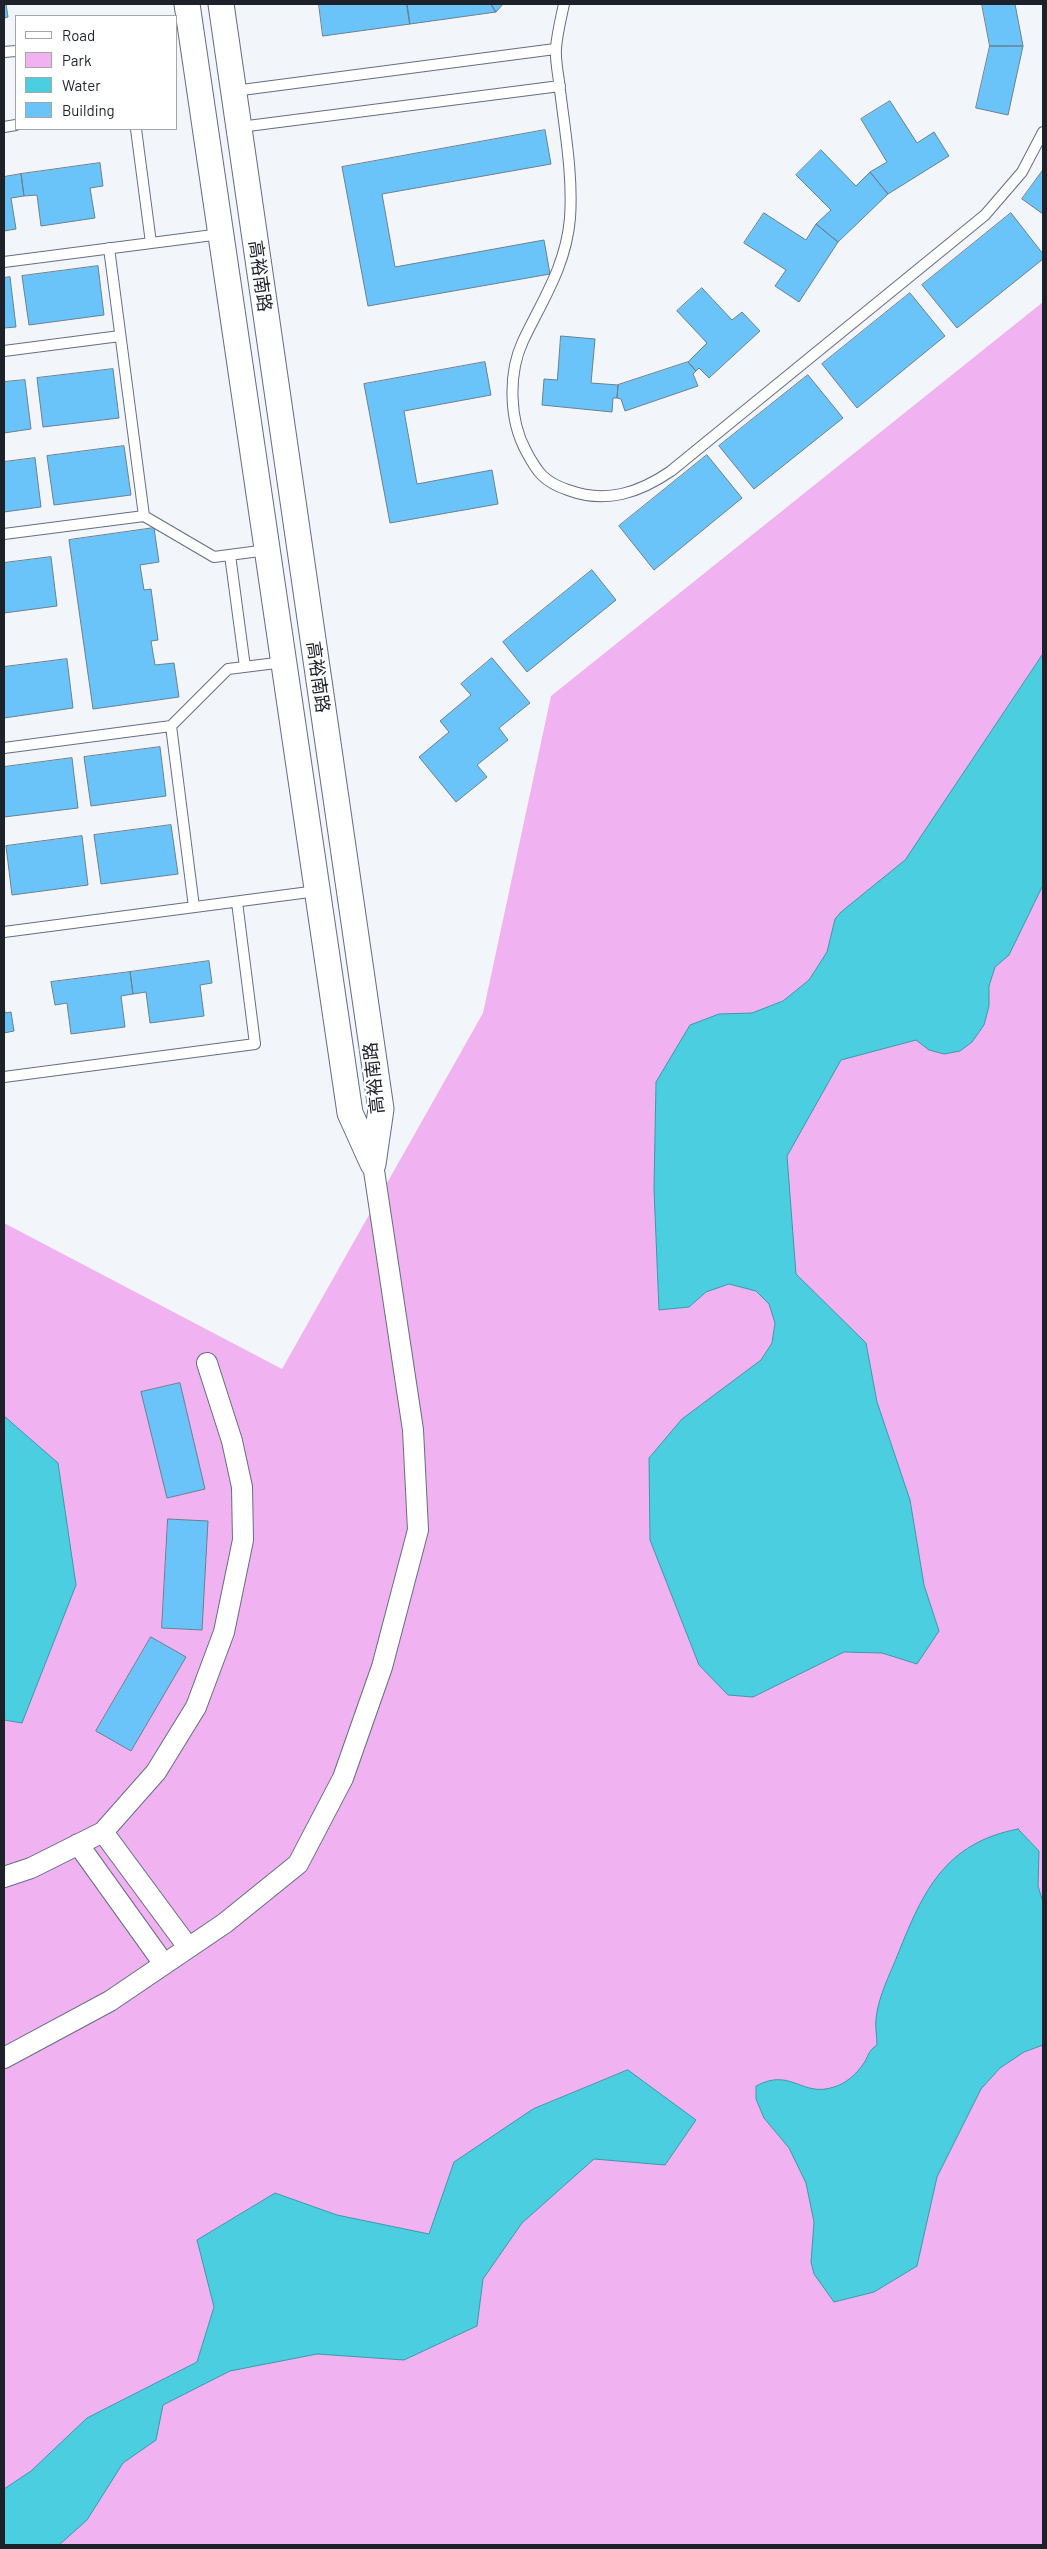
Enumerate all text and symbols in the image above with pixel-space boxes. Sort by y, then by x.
legend [15,15,178,130]
text: Road [62,26,95,44]
text: Park [62,51,91,69]
text: Water [62,76,101,94]
text: Building [62,101,115,119]
street label: 高裕南路 [244,239,276,313]
street label: 高裕南路 [302,640,334,714]
street label: 高裕南路 [359,1041,389,1115]

